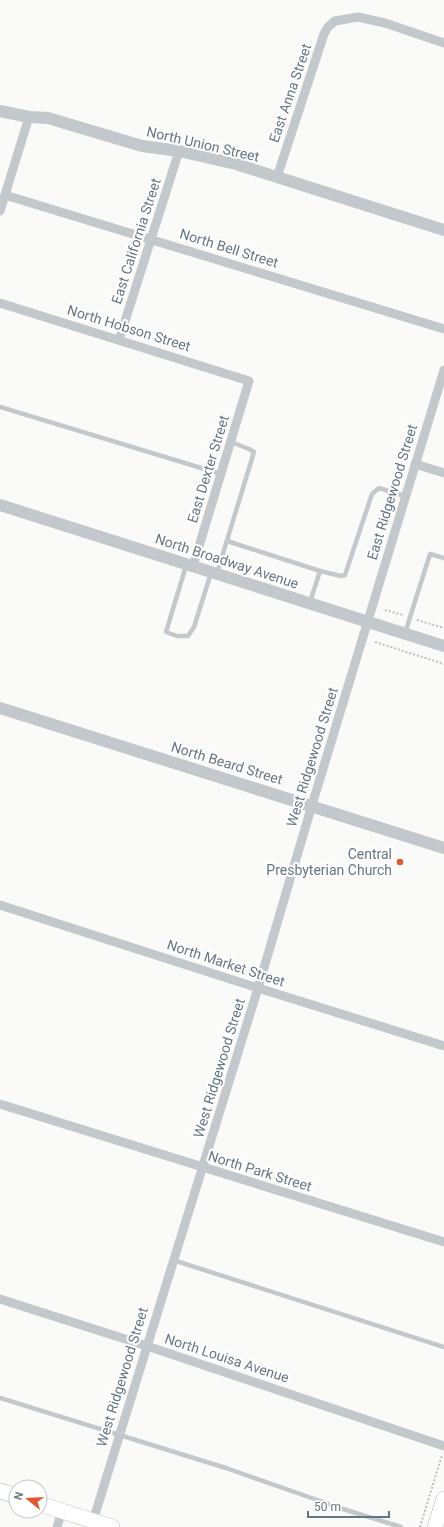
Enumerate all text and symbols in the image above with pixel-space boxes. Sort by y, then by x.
street label: East Anna Street [266,41,315,145]
street label: North Union Street [145,123,261,165]
street label: East California Street [108,176,164,306]
street label: North Bell Street [178,225,281,271]
street label: North Hobson Street [65,302,193,354]
street label: East Dexter Street [184,413,232,525]
street label: East Ridgewood Street [364,422,420,562]
street label: North Broadway Avenue [153,530,301,592]
street label: West Ridgewood Street [283,685,341,829]
street label: North Beard Street [169,738,285,788]
place label: Central Presbyterian Church [266,846,392,878]
marker: Central Presbyterian Church [395,857,405,867]
street label: North Market Street [165,936,287,990]
street label: West Ridgewood Street [190,996,248,1140]
street label: North Park Street [206,1148,314,1194]
street label: West Ridgewood Street [93,1305,151,1449]
street label: North Louisa Avenue [163,1330,291,1386]
north arrow [8,1479,48,1519]
text: N [12,1490,26,1502]
scale bar [308,1493,389,1519]
text: 50 m [314,1500,341,1514]

